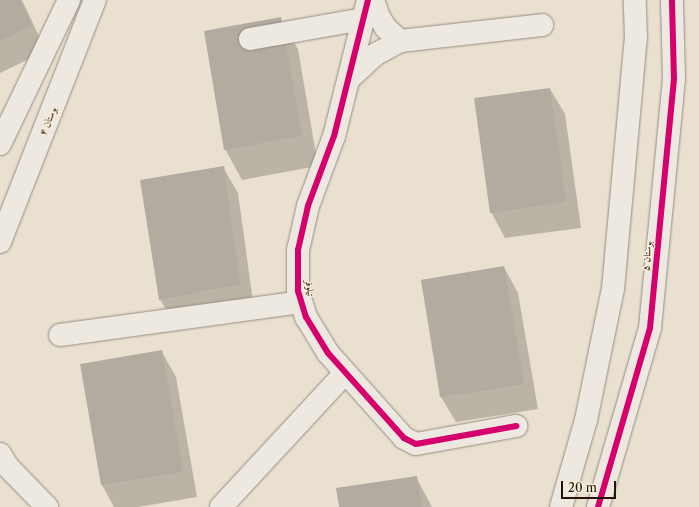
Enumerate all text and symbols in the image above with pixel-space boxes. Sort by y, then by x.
street label: بوستان ۴ [37,105,59,137]
street label: بوستان ۵ [640,241,654,271]
street label: نیلوفر [303,279,317,297]
scale bar [563,473,618,499]
text: 20 m [568,480,597,495]

